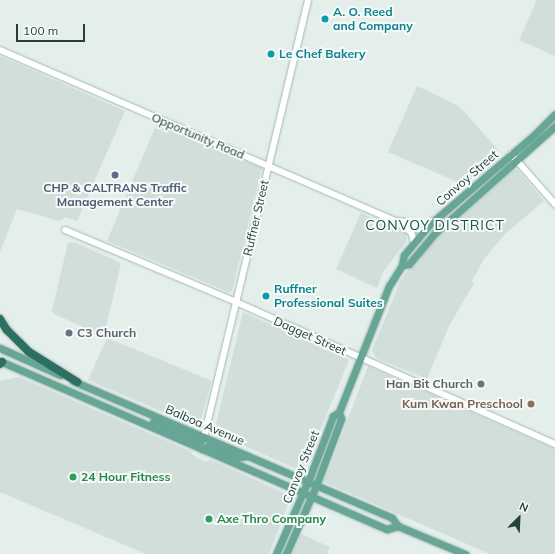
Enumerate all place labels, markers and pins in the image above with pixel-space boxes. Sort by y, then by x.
place label: A. O. Reed and Company [333,5,413,33]
marker: A. O. Reed and Company [320,14,330,24]
place label: Le Chef Bakery [279,47,366,61]
marker: Le Chef Bakery [266,49,276,59]
marker: CHP & CALTRANS Traffic Management Center [110,170,120,180]
place label: CHP & CALTRANS Traffic Management Center [43,181,187,209]
place label: Ruffner Professional Suites [274,282,383,310]
marker: Ruffner Professional Suites [261,291,271,301]
place label: C3 Church [77,326,136,340]
marker: C3 Church [64,328,74,338]
place label: Han Bit Church [386,377,473,391]
marker: Han Bit Church [476,379,486,389]
place label: Kum Kwan Preschool [402,397,523,411]
marker: Kum Kwan Preschool [526,399,536,409]
place label: 24 Hour Fitness [81,470,171,484]
marker: 24 Hour Fitness [68,472,78,482]
place label: Axe Thro Company [217,512,326,526]
marker: Axe Thro Company [204,514,214,524]

